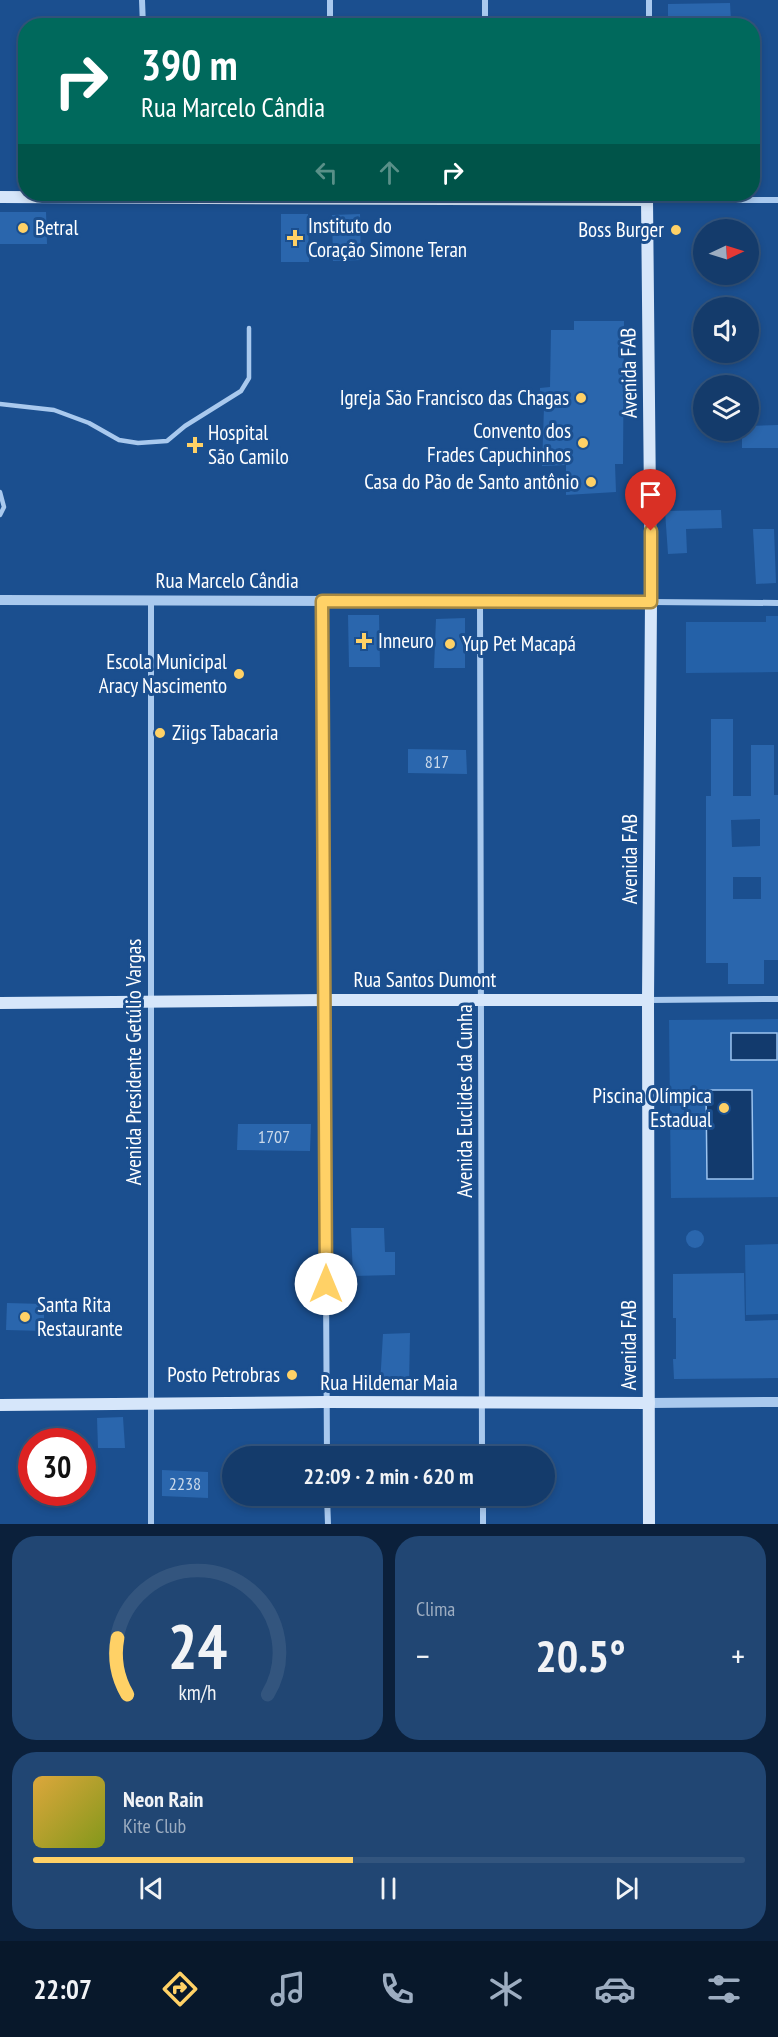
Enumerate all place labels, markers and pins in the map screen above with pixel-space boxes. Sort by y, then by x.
place label: Instituto do Coração Simone Teran [308,212,467,263]
place label: Betral [35,214,78,241]
place label: Boss Burger [578,216,664,243]
marker: Betral [16,221,30,235]
marker: Boss Burger [669,223,683,237]
marker: Instituto do Coração Simone Teran [286,229,304,247]
place label: Igreja São Francisco das Chagas [340,384,569,411]
marker: Igreja São Francisco das Chagas [574,391,588,405]
place label: Convento dos Frades Capuchinhos [427,417,571,468]
place label: Hospital São Camilo [208,419,289,470]
marker: Hospital São Camilo [186,436,204,454]
marker: Convento dos Frades Capuchinhos [576,436,590,450]
place label: Casa do Pão de Santo antônio [364,468,579,495]
pin [625,469,676,531]
marker: Casa do Pão de Santo antônio [584,475,598,489]
place label: Inneuro [378,627,434,654]
place label: Yup Pet Macapá [462,630,576,657]
marker: Inneuro [355,632,373,650]
marker: Yup Pet Macapá [443,637,457,651]
place label: Escola Municipal Aracy Nascimento [99,648,227,699]
marker: Escola Municipal Aracy Nascimento [232,667,246,681]
place label: Ziigs Tabacaria [172,719,279,746]
marker: Ziigs Tabacaria [153,726,167,740]
place label: Piscina Olímpica Estadual [593,1082,712,1133]
marker: Piscina Olímpica Estadual [717,1101,731,1115]
place label: Santa Rita Restaurante [37,1291,123,1342]
marker: Santa Rita Restaurante [18,1310,32,1324]
place label: Posto Petrobras [167,1361,280,1388]
marker: Posto Petrobras [285,1368,299,1382]

